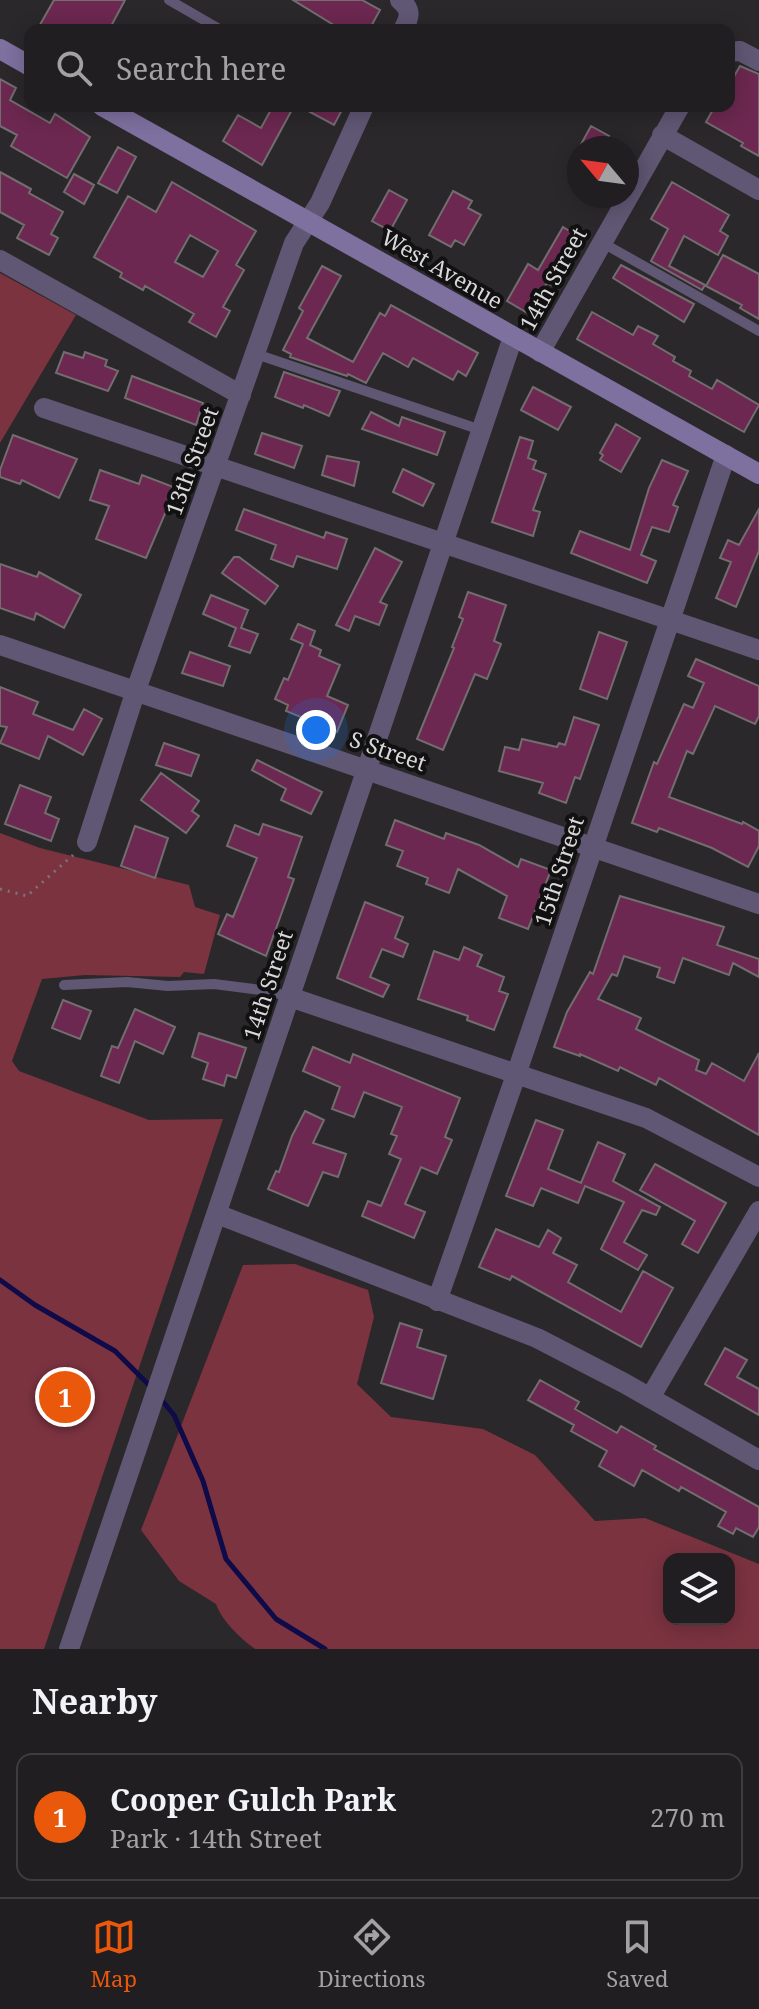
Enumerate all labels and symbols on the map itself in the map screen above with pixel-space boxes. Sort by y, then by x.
north arrow [567,136,639,208]
street label: West Avenue [376,221,509,315]
street label: 14th Street [512,221,593,335]
street label: 13th Street [158,402,225,519]
your location [296,710,336,750]
street label: S Street [346,723,431,777]
street label: 15th Street [526,812,590,929]
street label: 14th Street [235,926,299,1043]
pin: 1 [39,1367,91,1427]

